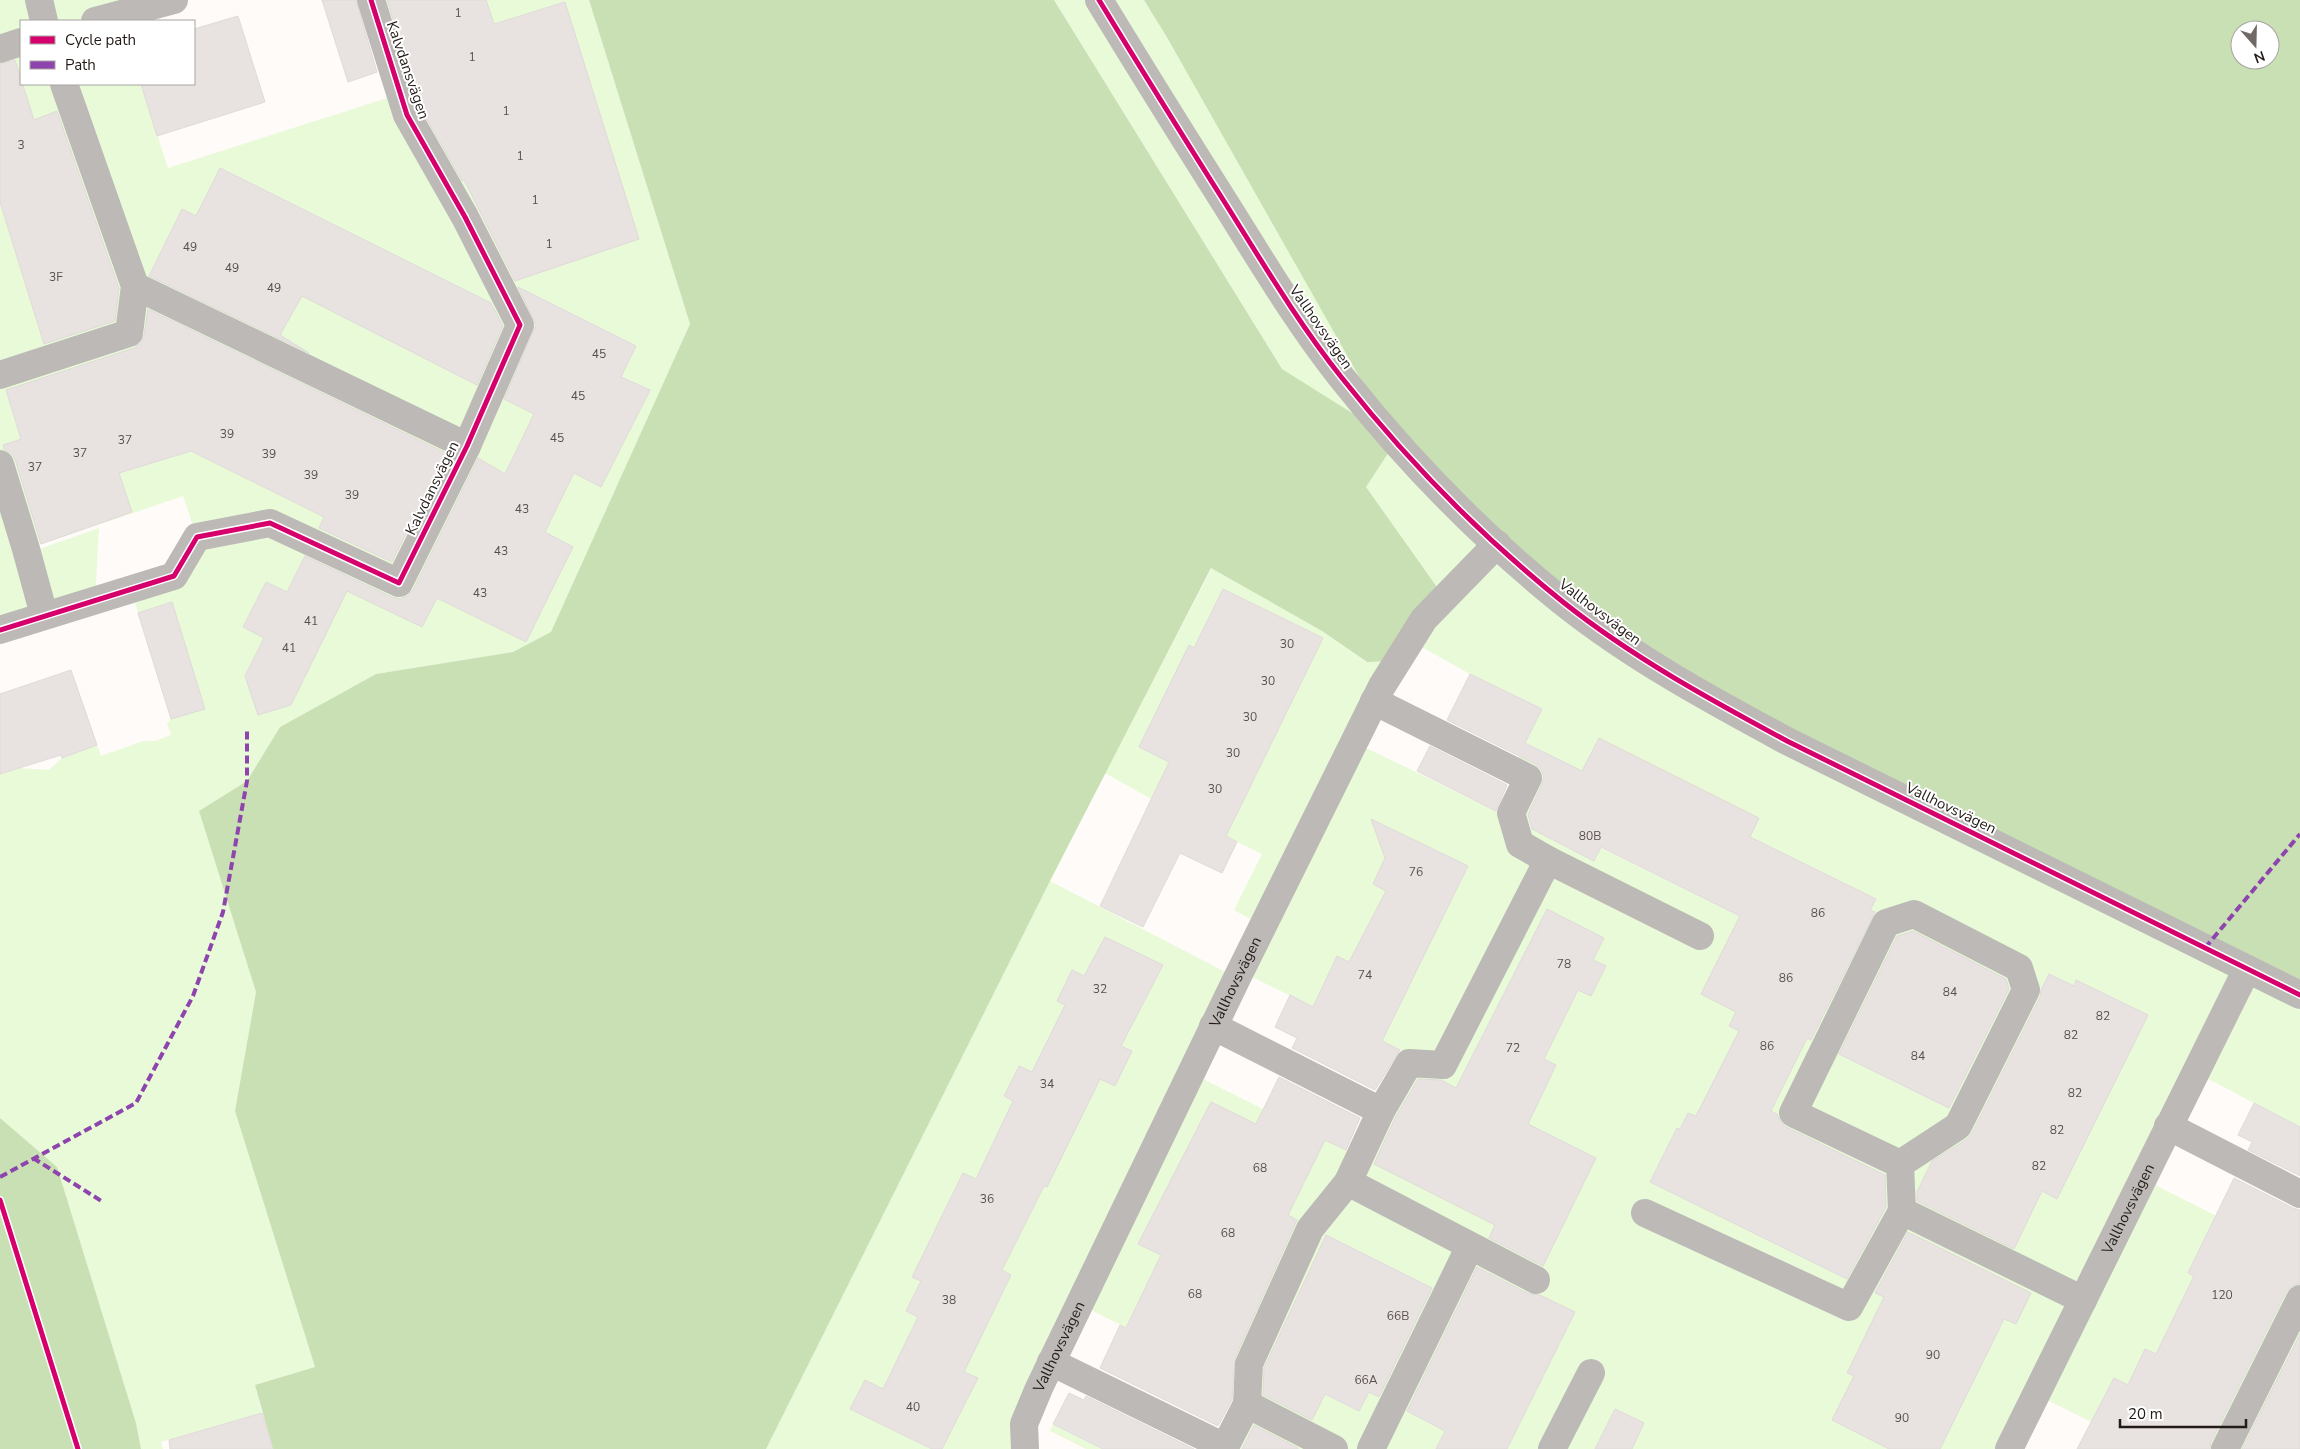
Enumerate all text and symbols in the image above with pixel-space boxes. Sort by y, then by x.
house number: 1 [454,5,462,21]
street label: Kalvdansvägen [382,18,434,122]
legend [20,20,195,85]
north arrow [2230,20,2280,70]
text: Cycle path [65,30,136,50]
text: N [2251,46,2267,67]
house number: 1 [468,49,476,65]
text: Path [65,55,96,75]
house number: 1 [502,103,510,119]
house number: 3 [17,137,25,153]
house number: 1 [516,148,524,164]
house number: 1 [531,192,539,208]
house number: 1 [545,236,553,252]
house number: 49 [183,239,197,255]
house number: 49 [225,260,239,276]
house number: 3F [49,269,63,285]
house number: 49 [267,280,281,296]
street label: Vallhovsvägen [1284,280,1357,373]
house number: 45 [592,346,606,362]
house number: 45 [571,388,585,404]
house number: 39 [220,426,234,442]
house number: 45 [550,430,564,446]
house number: 37 [118,432,132,448]
street label: Kalvdansvägen [401,438,463,538]
house number: 37 [73,445,87,461]
house number: 39 [262,446,276,462]
house number: 37 [28,459,42,475]
house number: 39 [304,467,318,483]
house number: 39 [345,487,359,503]
house number: 43 [515,501,529,517]
house number: 43 [494,543,508,559]
street label: Vallhovsvägen [1554,574,1645,650]
house number: 43 [473,585,487,601]
house number: 41 [304,613,318,629]
house number: 30 [1280,636,1294,652]
house number: 41 [282,640,296,656]
house number: 30 [1261,673,1275,689]
house number: 30 [1243,709,1257,725]
house number: 30 [1226,745,1240,761]
street label: Vallhovsvägen [1901,777,2000,839]
house number: 30 [1208,781,1222,797]
house number: 80B [1579,828,1601,844]
house number: 76 [1409,864,1423,880]
house number: 86 [1811,905,1825,921]
street label: Vallhovsvägen [1204,933,1266,1032]
house number: 78 [1557,956,1571,972]
house number: 74 [1358,967,1372,983]
house number: 86 [1779,970,1793,986]
house number: 32 [1093,981,1107,997]
house number: 84 [1943,984,1957,1000]
house number: 82 [2096,1008,2110,1024]
house number: 82 [2064,1027,2078,1043]
house number: 86 [1760,1038,1774,1054]
house number: 72 [1506,1040,1520,1056]
house number: 84 [1911,1048,1925,1064]
house number: 34 [1040,1076,1054,1092]
house number: 82 [2068,1085,2082,1101]
house number: 82 [2050,1122,2064,1138]
house number: 82 [2032,1158,2046,1174]
house number: 68 [1253,1160,1267,1176]
street label: Vallhovsvägen [2097,1160,2159,1258]
house number: 36 [980,1191,994,1207]
house number: 68 [1221,1225,1235,1241]
house number: 68 [1188,1286,1202,1302]
house number: 120 [2211,1287,2233,1303]
house number: 38 [942,1292,956,1308]
street label: Vallhovsvägen [1028,1298,1089,1396]
house number: 66B [1387,1308,1409,1324]
house number: 90 [1926,1347,1940,1363]
house number: 66A [1354,1372,1378,1388]
scale bar [2120,1396,2246,1428]
house number: 40 [906,1399,920,1415]
text: 20 m [2128,1404,2163,1424]
house number: 90 [1895,1410,1909,1426]

